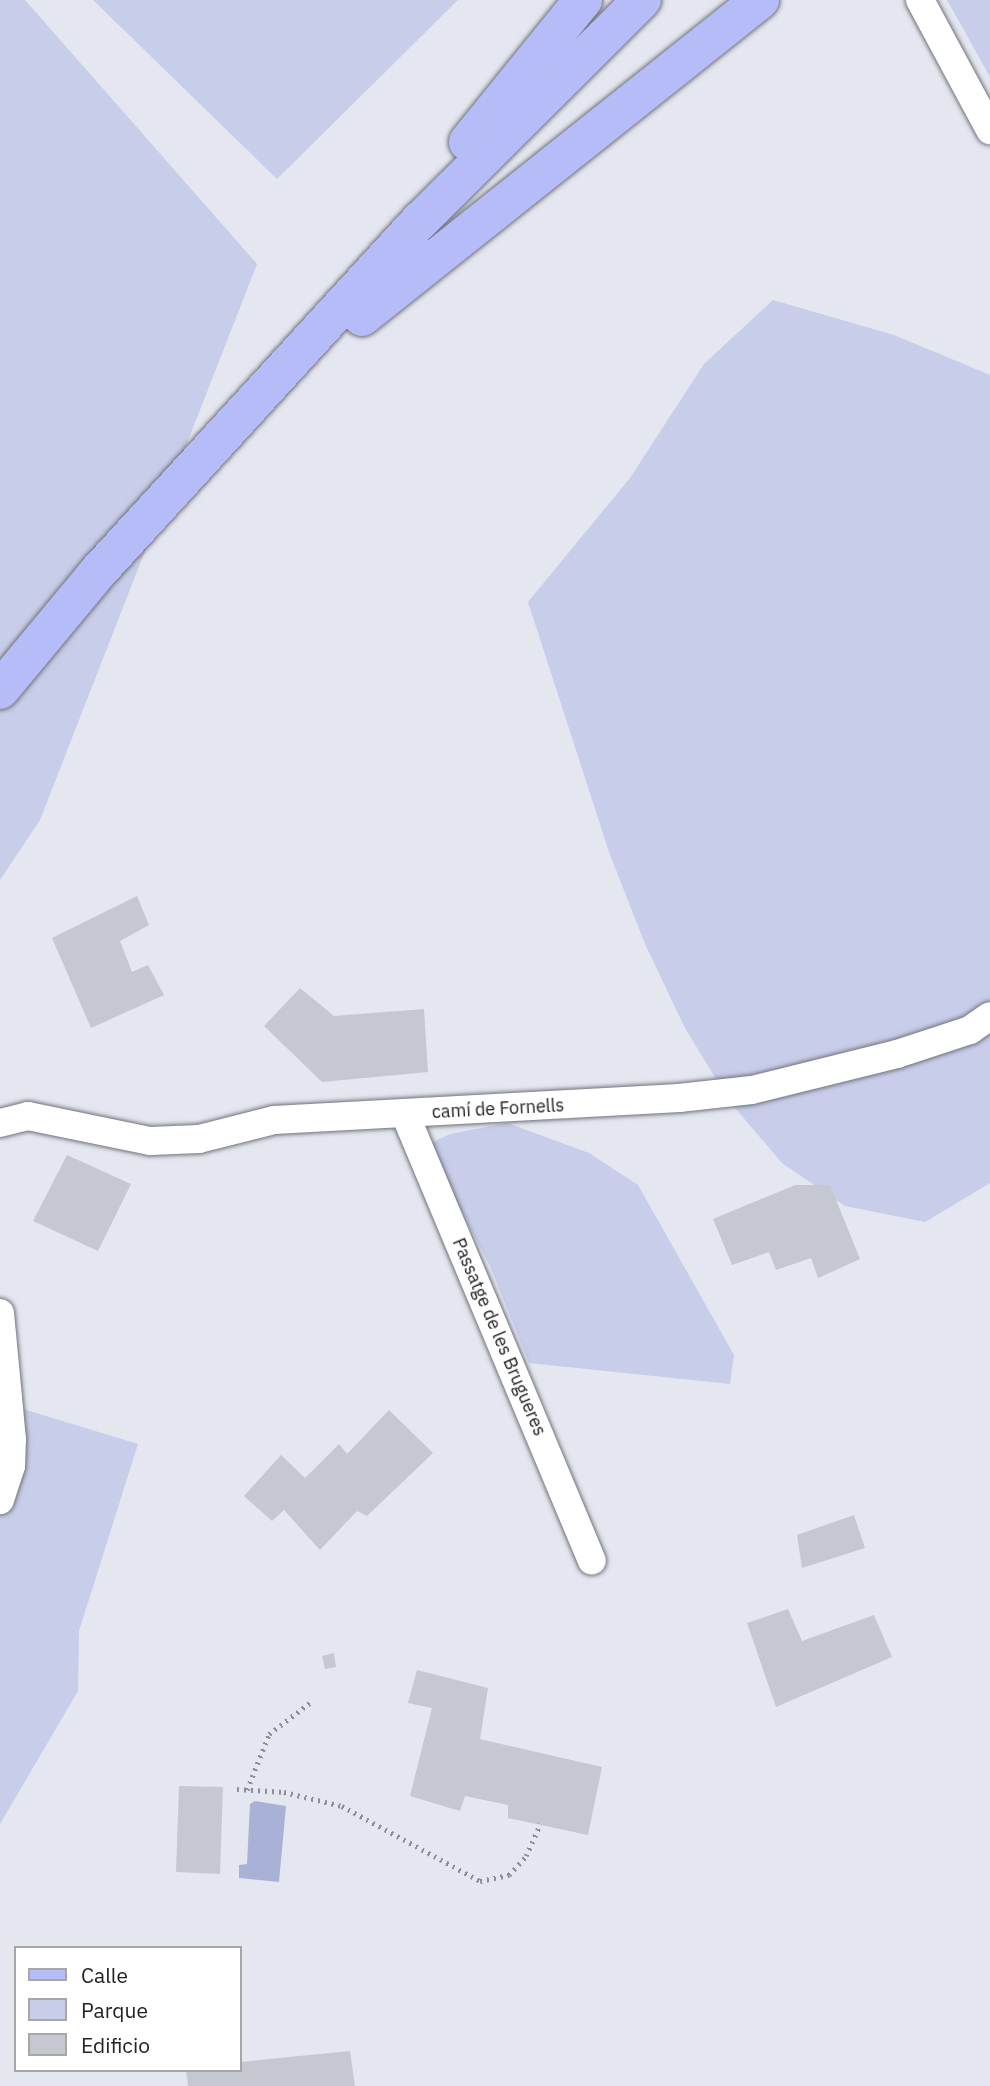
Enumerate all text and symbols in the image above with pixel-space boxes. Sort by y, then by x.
street label: camí de Fornells [431,1095,565,1123]
street label: Passatge de les Brugueres [448,1235,550,1439]
legend [14,1946,242,2072]
text: Calle [81,1961,128,1989]
text: Parque [81,1996,148,2024]
text: Edificio [81,2031,150,2059]

